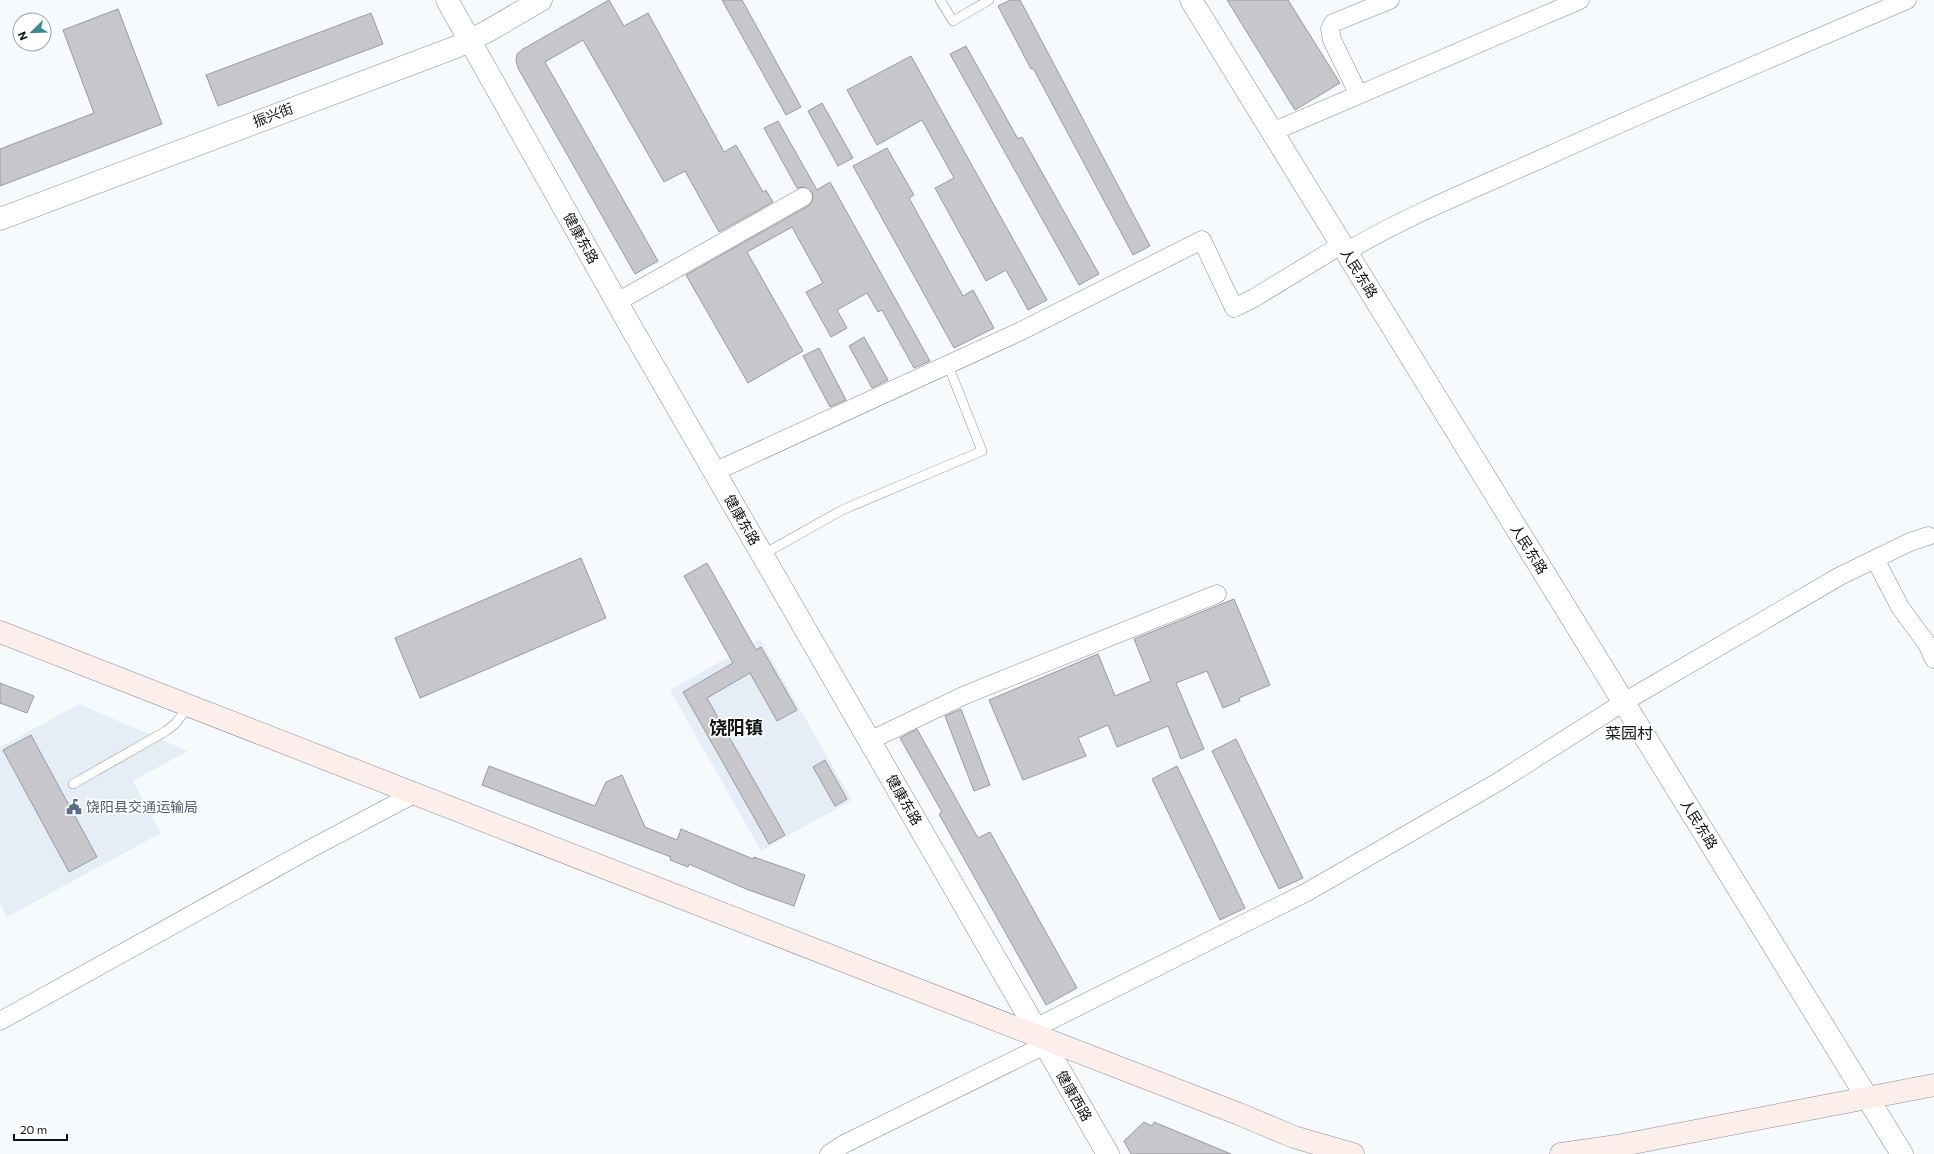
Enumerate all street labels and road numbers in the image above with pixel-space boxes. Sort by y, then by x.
street label: 振兴街 [250,99,295,130]
street label: 健康东路 [560,209,602,266]
street label: 人民东路 [1337,244,1381,301]
street label: 健康东路 [721,491,764,548]
street label: 人民东路 [1507,520,1551,577]
street label: 健康东路 [883,771,926,828]
street label: 人民东路 [1677,795,1721,852]
street label: 健康西路 [1053,1067,1096,1124]

